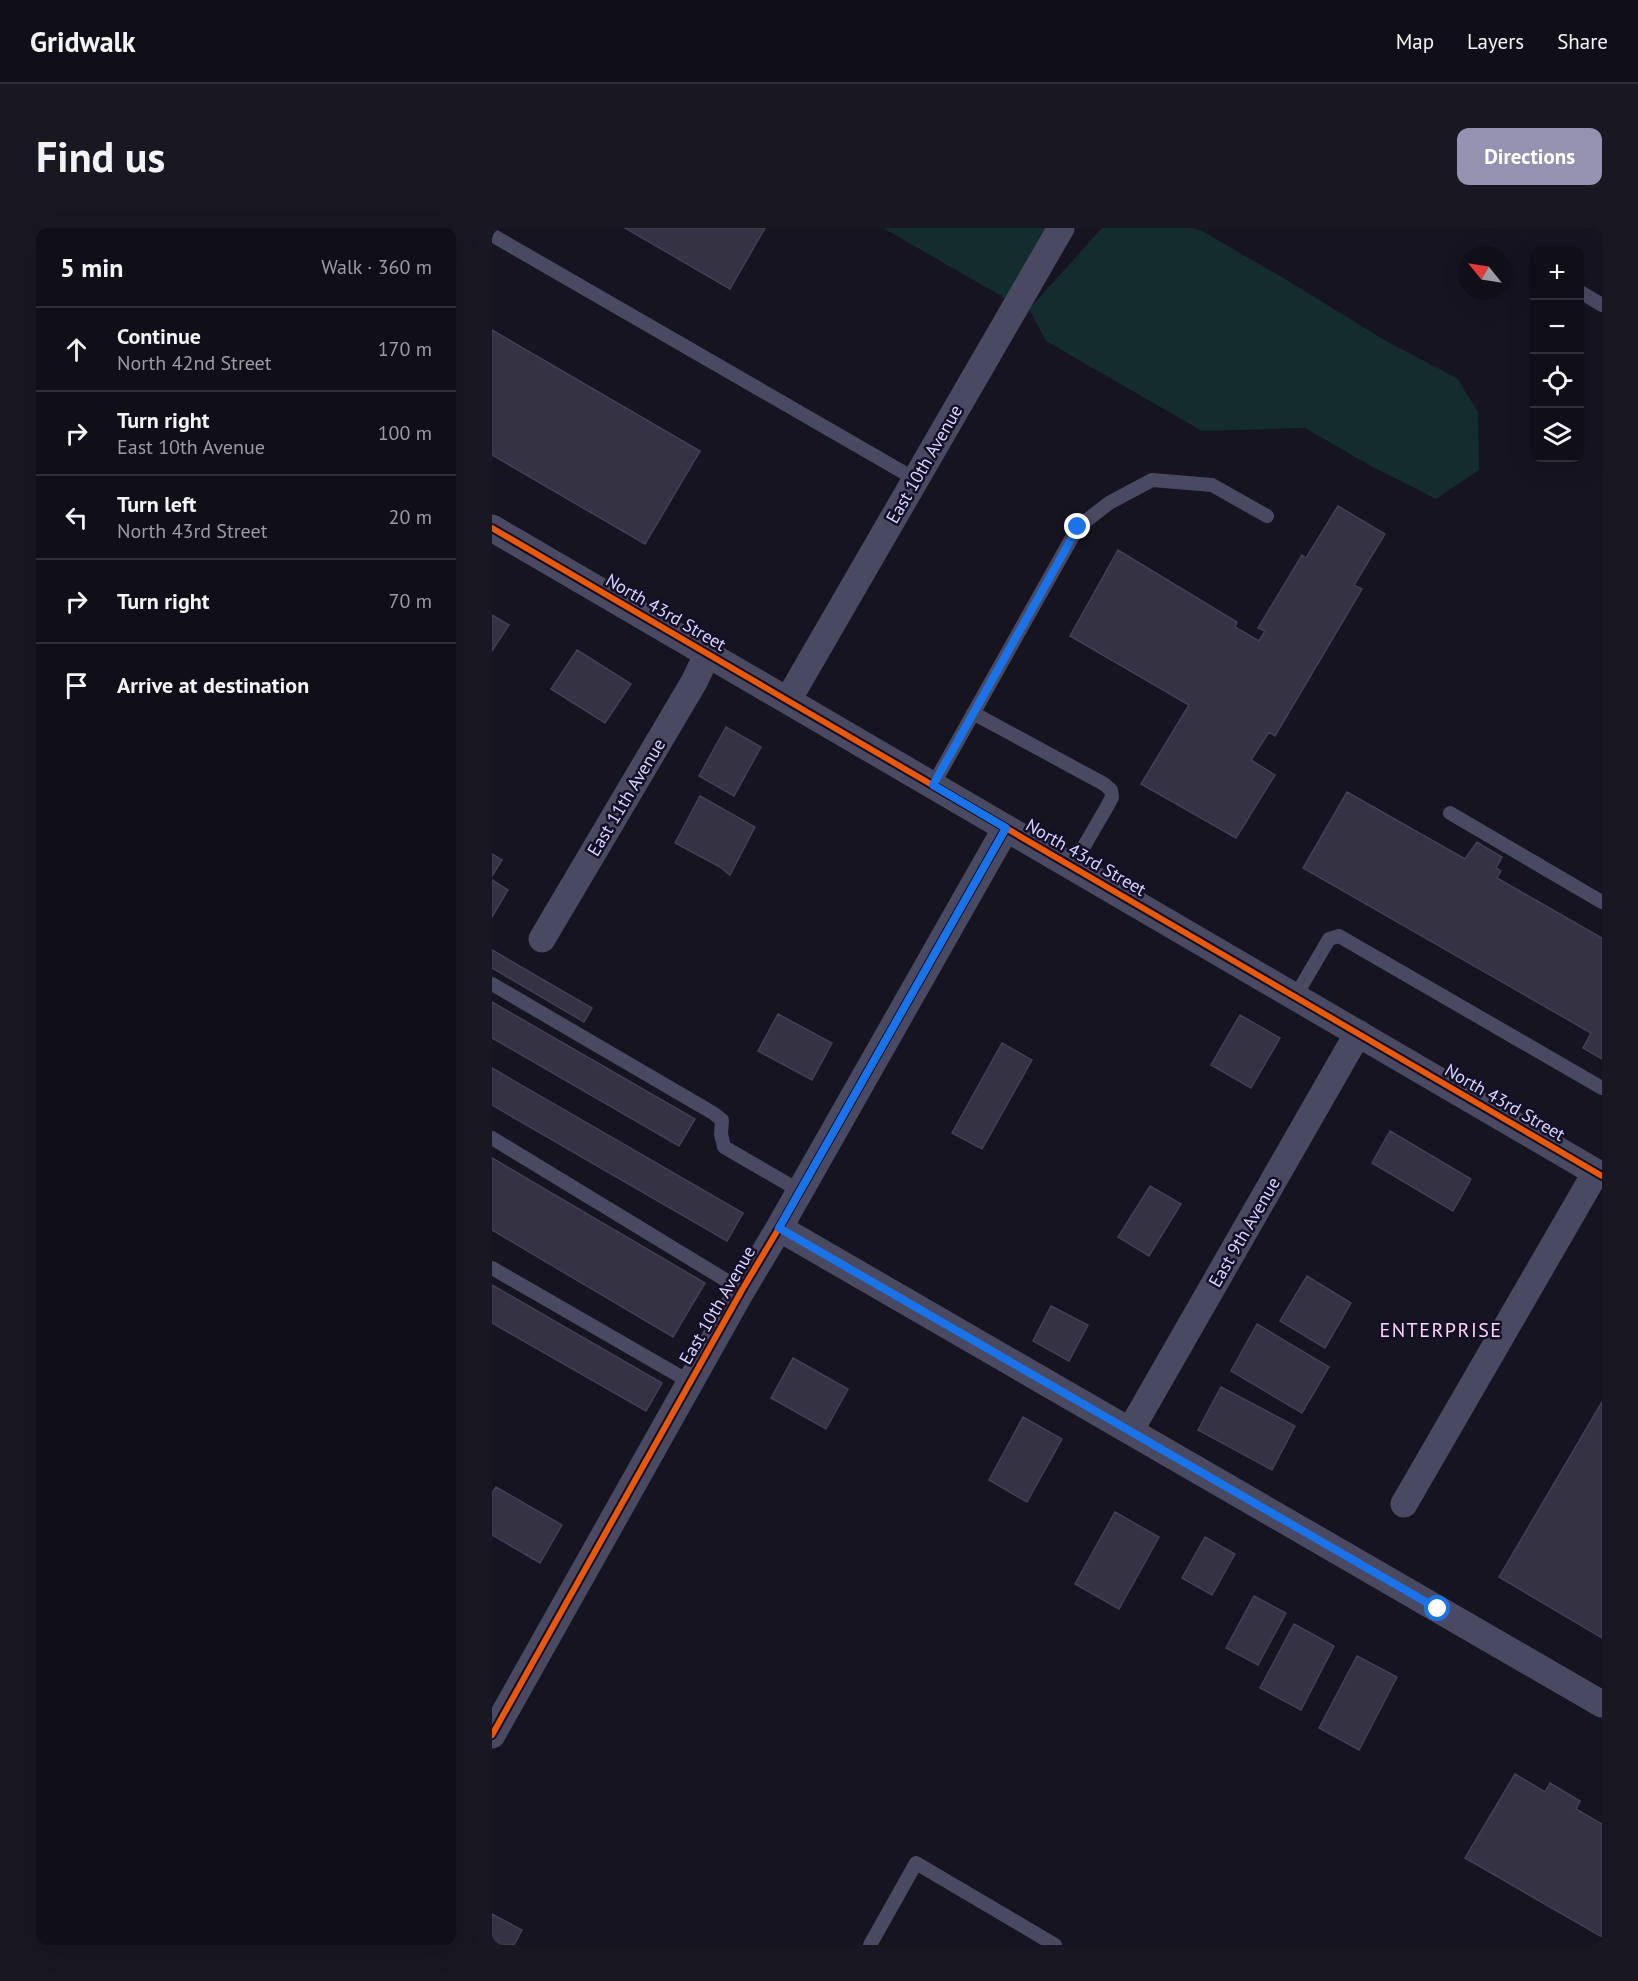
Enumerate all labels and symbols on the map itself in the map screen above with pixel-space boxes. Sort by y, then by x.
north arrow [1458,246,1512,300]
street label: East 10th Avenue [881,401,967,527]
route end [1064,513,1090,539]
street label: North 43rd Street [602,568,730,656]
street label: East 11th Avenue [582,734,670,860]
street label: North 43rd Street [1022,813,1150,901]
street label: North 43rd Street [1441,1058,1569,1146]
street label: East 9th Avenue [1203,1173,1285,1291]
street label: East 10th Avenue [674,1242,760,1368]
district label: ENTERPRISE [1379,1317,1503,1343]
route start [1424,1595,1450,1621]

